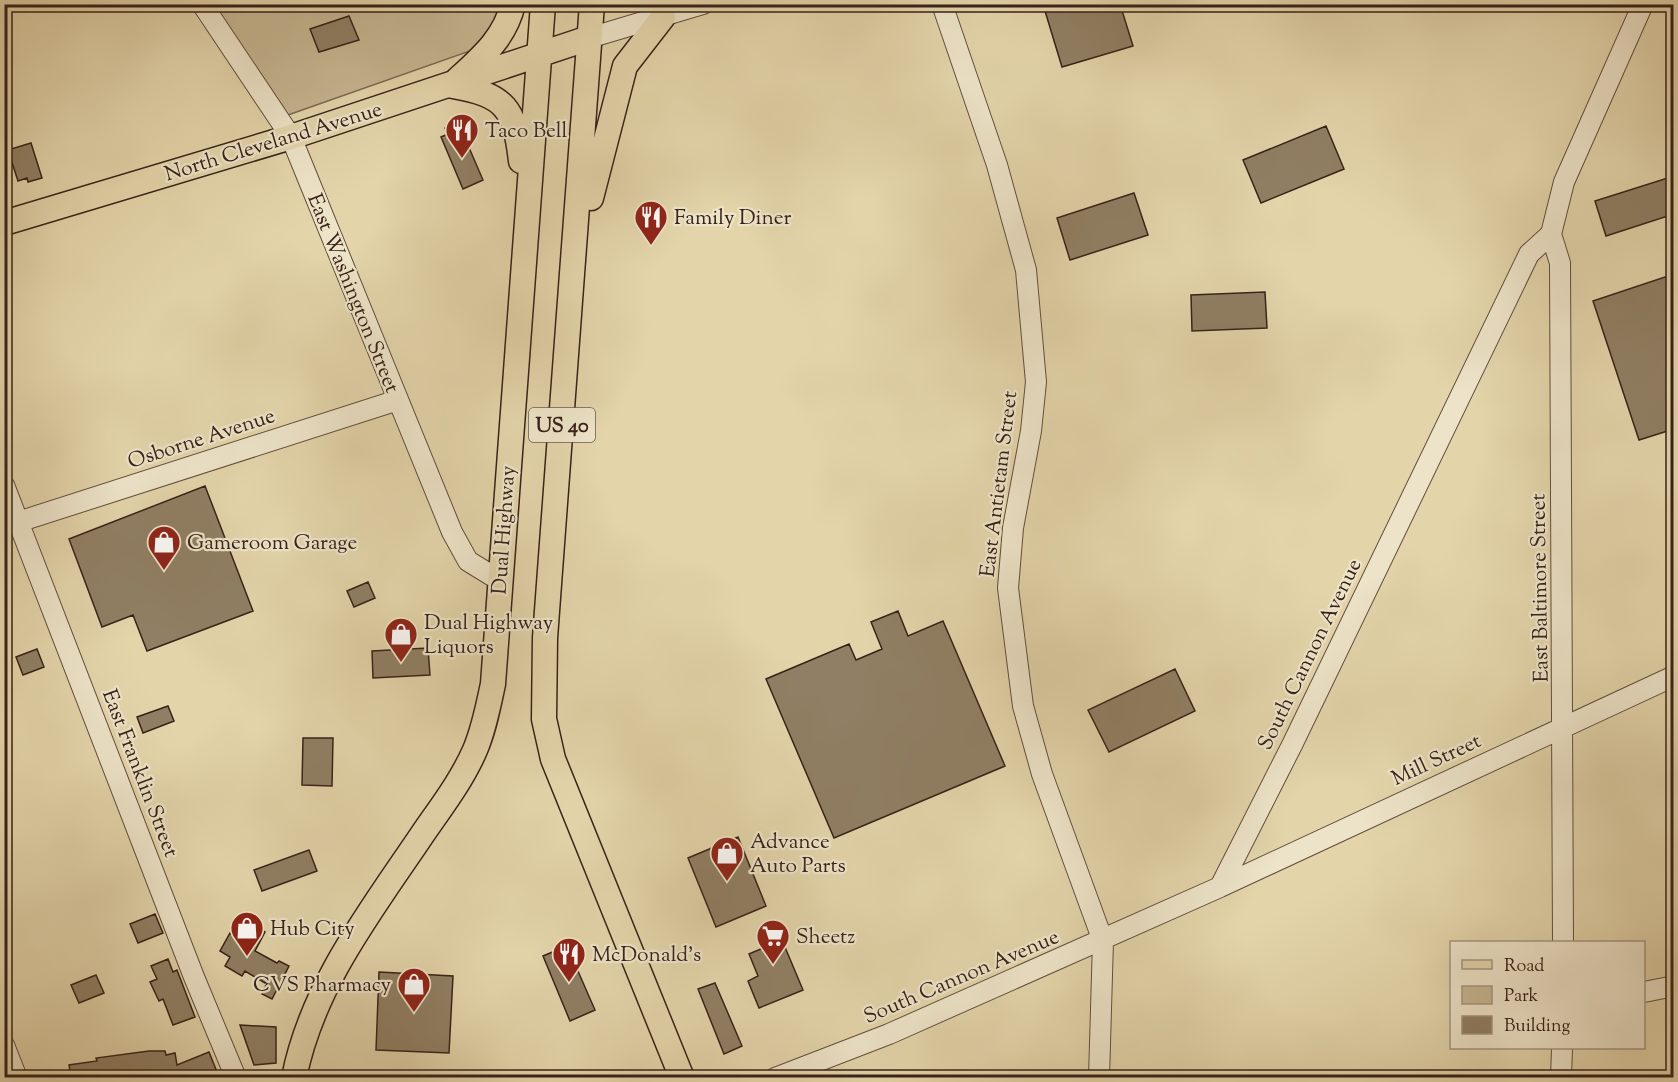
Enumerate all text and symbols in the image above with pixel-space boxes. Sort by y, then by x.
street label: North Cleveland Avenue [161,96,386,190]
restaurant icon: Taco Bell [444,112,480,159]
place label: Taco Bell [485,117,568,147]
street label: East Washington Street [298,189,406,398]
restaurant icon: Family Diner [633,199,669,246]
place label: Family Diner [674,204,791,234]
street label: East Antietam Street [974,390,1026,579]
street label: Osborne Avenue [124,402,279,478]
road number: US 40 [529,408,595,442]
street label: Dual Highway [486,464,524,596]
street label: East Baltimore Street [1524,493,1558,683]
shop icon: Gameroom Garage [146,524,182,571]
place label: Gameroom Garage [187,529,357,559]
street label: South Cannon Avenue [1251,554,1370,756]
place label: Dual Highway Liquors [424,609,554,663]
shop icon: Dual Highway Liquors [383,616,419,663]
street label: East Franklin Street [93,685,185,862]
street label: Mill Street [1387,727,1487,795]
place label: Advance Auto Parts [750,828,846,882]
shop icon: Advance Auto Parts [709,835,745,882]
shop icon: Hub City [229,910,265,957]
place label: Hub City [270,915,355,945]
supermarket icon: Sheetz [755,918,791,965]
place label: Sheetz [796,923,855,953]
street label: South Cannon Avenue [859,923,1064,1033]
restaurant icon: McDonald's [551,936,587,983]
place label: McDonald's [592,941,701,971]
legend [1450,941,1645,1049]
text: Road [1504,954,1544,980]
shop icon: CVS Pharmacy [396,966,432,1013]
place label: CVS Pharmacy [253,971,392,1001]
text: Park [1504,984,1539,1010]
text: Building [1504,1014,1570,1040]

